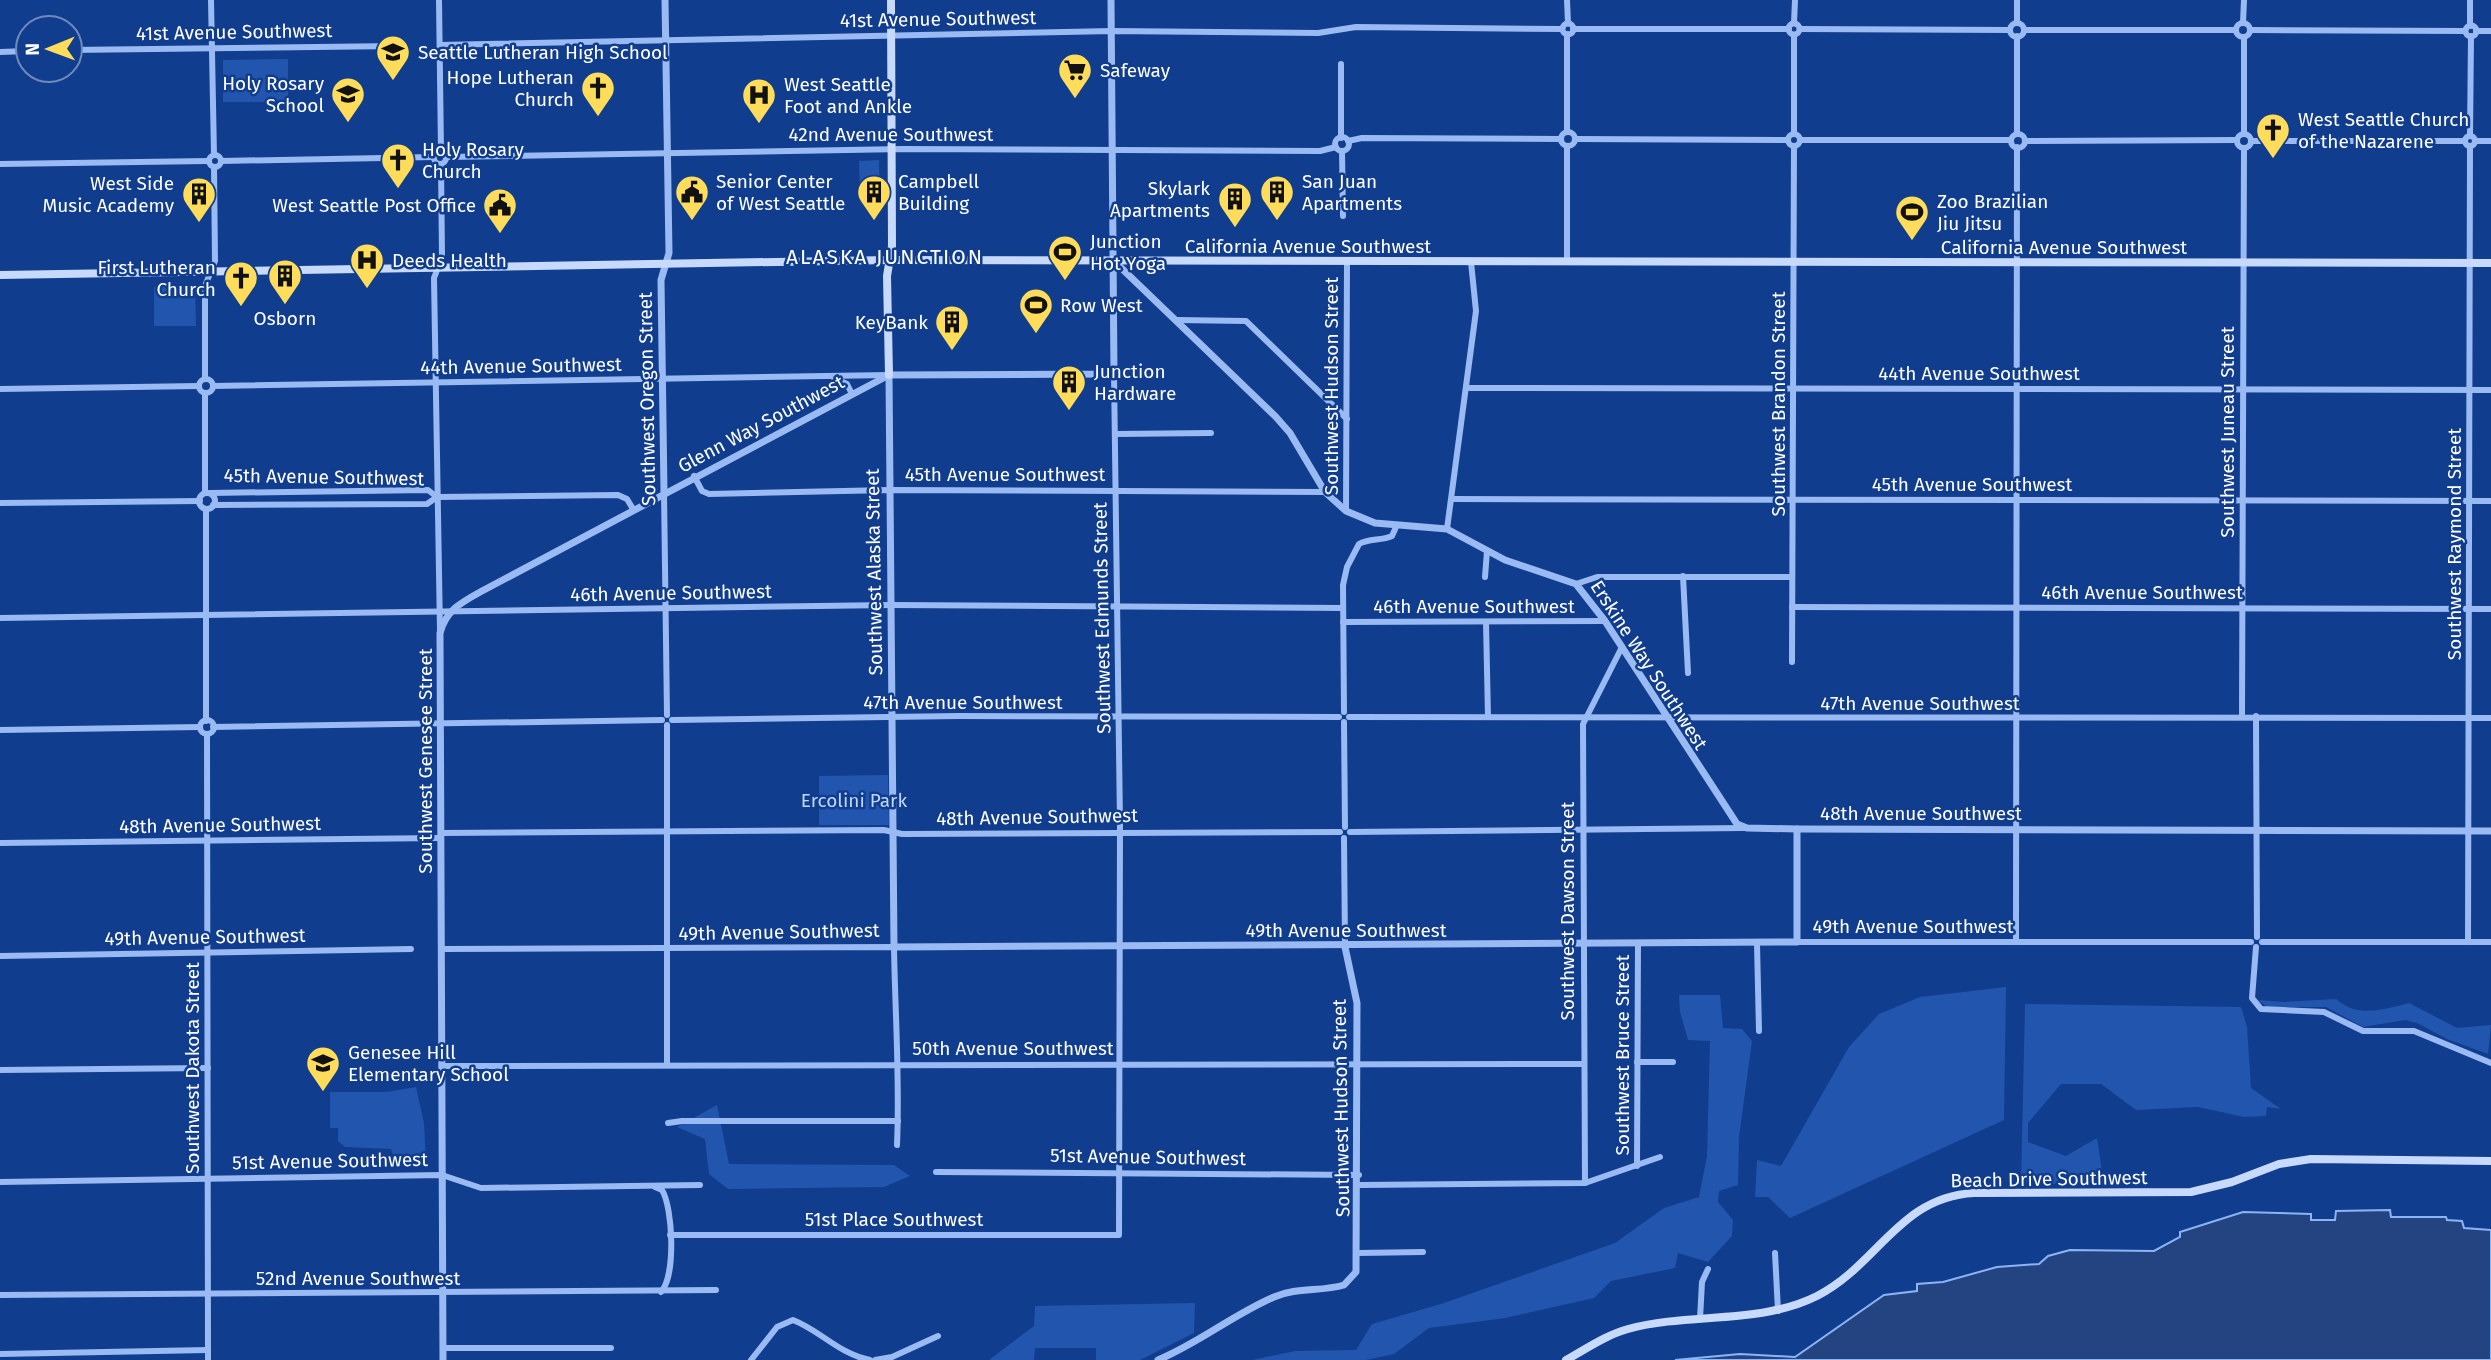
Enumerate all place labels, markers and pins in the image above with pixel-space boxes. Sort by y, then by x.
school or university icon: Seattle Lutheran High School [374,33,412,82]
place label: Seattle Lutheran High School [418,41,668,64]
supermarket icon: Safeway [1056,51,1094,100]
place label: Safeway [1100,59,1171,82]
place label: Hope Lutheran Church [447,66,574,111]
church icon: Hope Lutheran Church [579,69,617,118]
place label: Holy Rosary School [222,72,325,117]
place label: West Seattle Foot and Ankle [784,73,912,118]
school or university icon: Holy Rosary School [329,75,367,124]
hospital icon: West Seattle Foot and Ankle [740,76,778,125]
place label: West Seattle Church of the Nazarene [2298,108,2470,153]
church icon: West Seattle Church of the Nazarene [2254,111,2292,160]
place label: Holy Rosary Church [422,138,524,183]
church icon: Holy Rosary Church [379,141,417,190]
place label: Senior Center of West Seattle [716,170,845,215]
place label: Campbell Building [898,170,980,215]
place label: San Juan Apartments [1302,170,1402,215]
place label: West Side Music Academy [42,172,175,217]
public building icon: Senior Center of West Seattle [673,173,711,222]
building icon: Campbell Building [855,173,893,222]
building icon: San Juan Apartments [1258,173,1296,222]
building icon: West Side Music Academy [180,175,218,224]
place label: Skylark Apartments [1110,177,1210,222]
building icon: Skylark Apartments [1216,180,1254,229]
public building icon: West Seattle Post Office [481,186,519,235]
place label: Zoo Brazilian Jiu Jitsu [1937,190,2048,235]
sports icon: Zoo Brazilian Jiu Jitsu [1893,193,1931,242]
place label: West Seattle Post Office [272,194,476,217]
place label: Junction Hot Yoga [1090,230,1166,275]
sports icon: Junction Hot Yoga [1046,233,1084,282]
hospital icon: Deeds Health [348,241,386,290]
place label: Deeds Health [392,249,507,272]
place label: First Lutheran Church [97,256,216,301]
building icon: Osborn [266,257,304,306]
church icon: First Lutheran Church [222,259,260,308]
sports icon: Row West [1017,286,1055,335]
place label: Row West [1060,294,1143,317]
building icon: KeyBank [933,303,971,352]
place label: Osborn [254,307,316,330]
place label: KeyBank [855,311,928,334]
place label: Junction Hardware [1094,360,1176,405]
building icon: Junction Hardware [1050,363,1088,412]
place label: Genesee Hill Elementary School [348,1041,509,1086]
school or university icon: Genesee Hill Elementary School [304,1044,342,1093]

